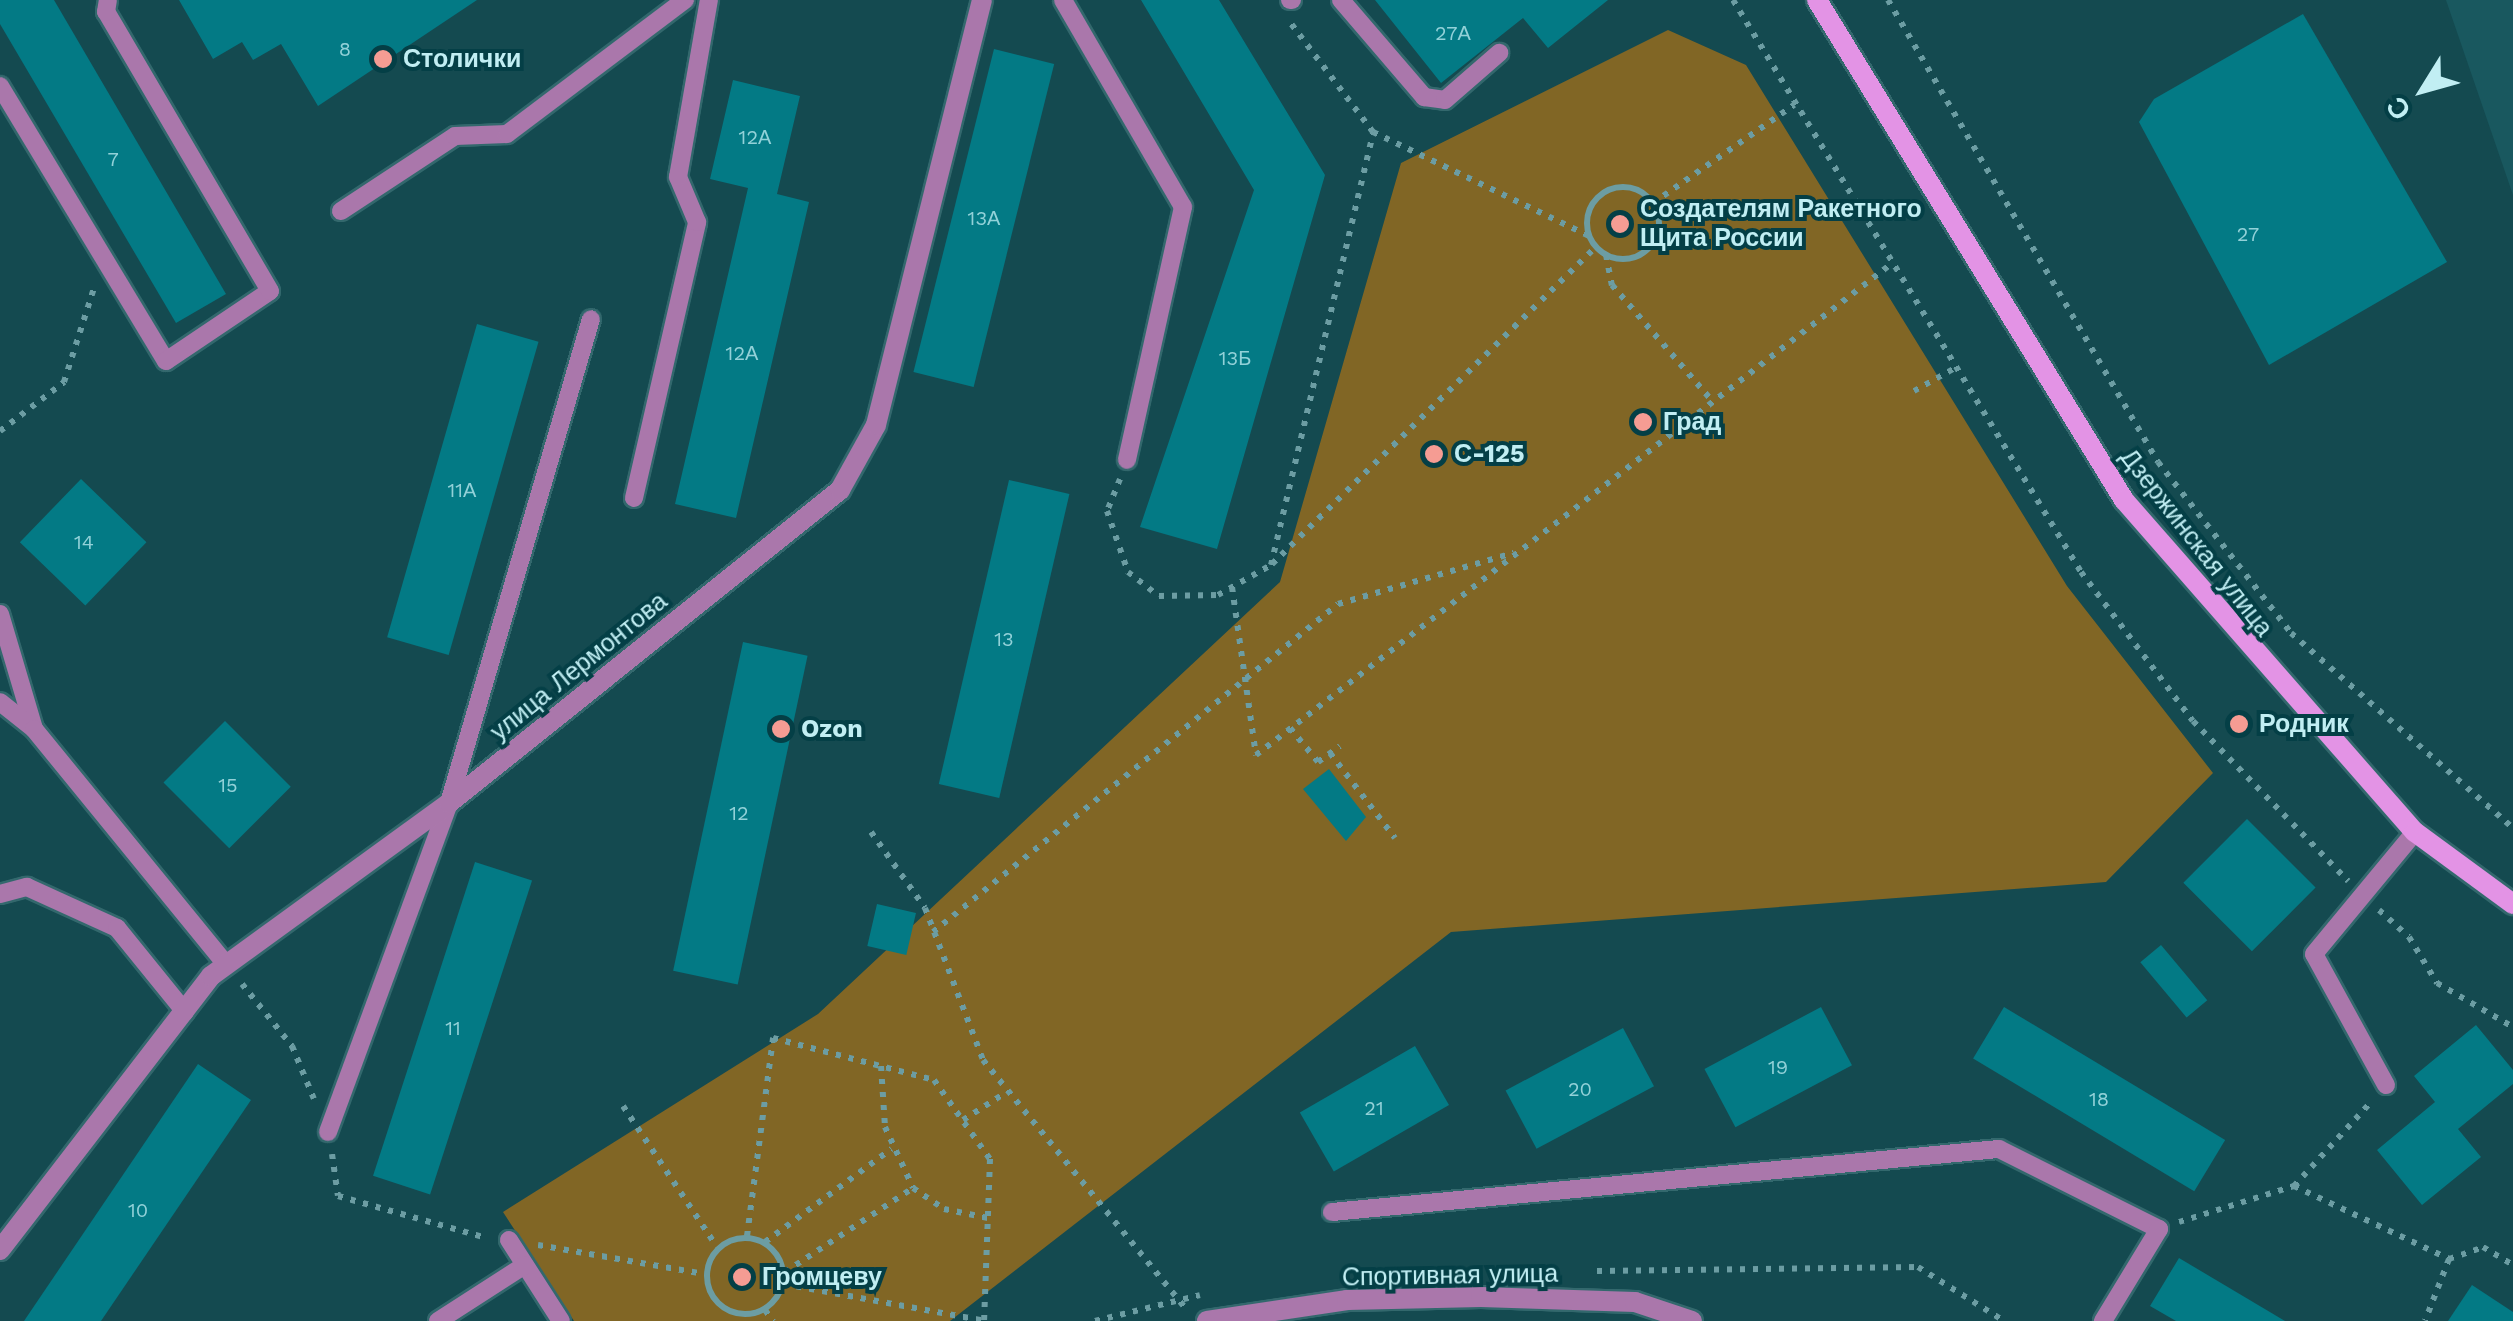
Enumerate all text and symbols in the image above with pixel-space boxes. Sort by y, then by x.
house number: 27А [1435,21,1471,45]
house number: 8 [339,37,351,61]
north arrow [2373,40,2473,140]
place label: Столички [403,44,521,74]
marker: Столички [372,48,394,70]
text: С [2379,90,2418,126]
house number: 12А [739,125,771,149]
house number: 7 [107,147,119,171]
place label: Создателям Ракетного Щита России [1640,195,1922,254]
house number: 13А [968,206,1000,230]
marker: Создателям Ракетного Щита России [1609,213,1631,235]
house number: 27 [2237,222,2259,246]
house number: 12А [726,341,758,365]
house number: 13Б [1219,346,1251,370]
place label: Град [1663,407,1721,437]
marker: Град [1632,411,1654,433]
place label: С-125 [1454,439,1524,469]
marker: С-125 [1423,443,1445,465]
street label: Дзержинская улица [2113,443,2279,643]
house number: 11А [448,478,476,502]
house number: 14 [74,530,94,554]
street label: улица Лермонтова [485,587,673,747]
house number: 13 [994,627,1014,651]
place label: Родник [2259,709,2349,739]
marker: Родник [2228,713,2250,735]
place label: Ozon [801,714,863,744]
marker: Ozon [770,718,792,740]
house number: 15 [218,773,238,797]
house number: 12 [729,801,749,825]
house number: 11 [445,1016,461,1040]
house number: 19 [1768,1055,1788,1079]
house number: 20 [1568,1077,1592,1101]
house number: 18 [2089,1087,2109,1111]
house number: 21 [1364,1096,1384,1120]
house number: 10 [128,1198,148,1222]
street label: Спортивная улица [1342,1259,1558,1293]
place label: Громцеву [762,1262,882,1292]
marker: Громцеву [731,1266,753,1288]

